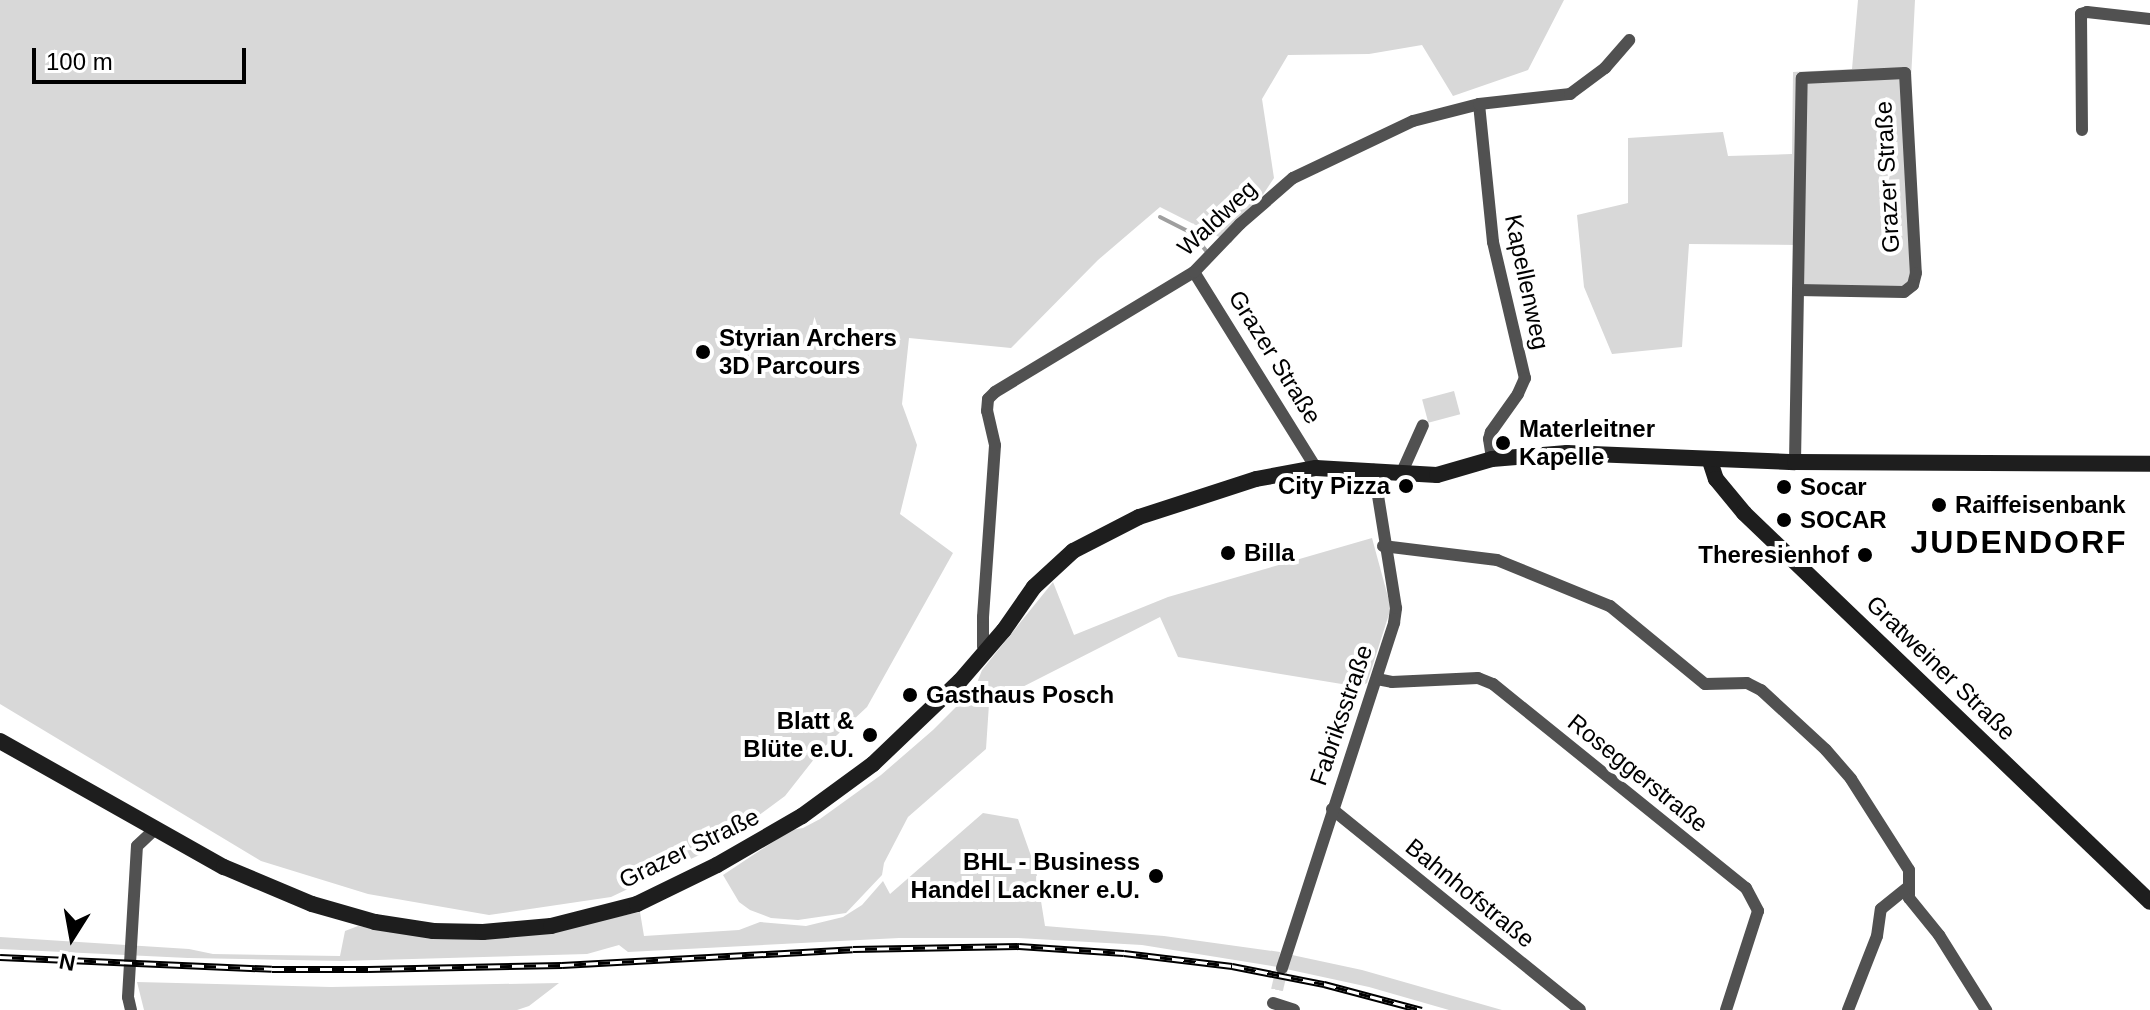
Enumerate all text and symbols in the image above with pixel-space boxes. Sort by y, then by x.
scale bar [36,32,250,82]
text: 100 m [46,48,113,75]
street label: Grazer Straße [1869,100,1905,254]
street label: Waldweg [1171,174,1263,262]
street label: Kapellenweg [1499,212,1555,352]
street label: Grazer Straße [1223,285,1327,429]
place label: Styrian Archers 3D Parcours [719,324,898,380]
marker: Styrian Archers 3D Parcours [694,343,712,361]
place label: Materleitner Kapelle [1519,415,1655,471]
marker: Materleitner Kapelle [1494,434,1512,452]
place label: City Pizza [1278,472,1390,500]
place label: Socar [1800,473,1867,501]
marker: City Pizza [1397,477,1415,495]
marker: Socar [1775,478,1793,496]
place label: Raiffeisenbank [1955,491,2126,519]
marker: Raiffeisenbank [1930,496,1948,514]
place label: SOCAR [1800,506,1887,534]
marker: SOCAR [1775,511,1793,529]
district label: JUDENDORF [1910,523,2128,561]
place label: Billa [1244,539,1295,567]
place label: Theresienhof [1698,541,1849,569]
marker: Billa [1219,544,1237,562]
marker: Theresienhof [1856,546,1874,564]
street label: Gratweiner Straße [1860,590,2022,746]
street label: Fabriksstraße [1304,641,1378,789]
place label: Gasthaus Posch [926,681,1114,709]
marker: Gasthaus Posch [901,686,919,704]
place label: Blatt & Blüte e.U. [743,707,854,763]
street label: Roseggerstraße [1562,708,1714,838]
marker: Blatt & Blüte e.U. [861,726,879,744]
street label: Grazer Straße [614,802,764,894]
street label: Bahnhofstraße [1400,832,1540,954]
place label: BHL - Business Handel Lackner e.U. [911,848,1140,904]
marker: BHL - Business Handel Lackner e.U. [1147,867,1165,885]
north arrow [32,898,112,978]
text: N [57,948,78,976]

